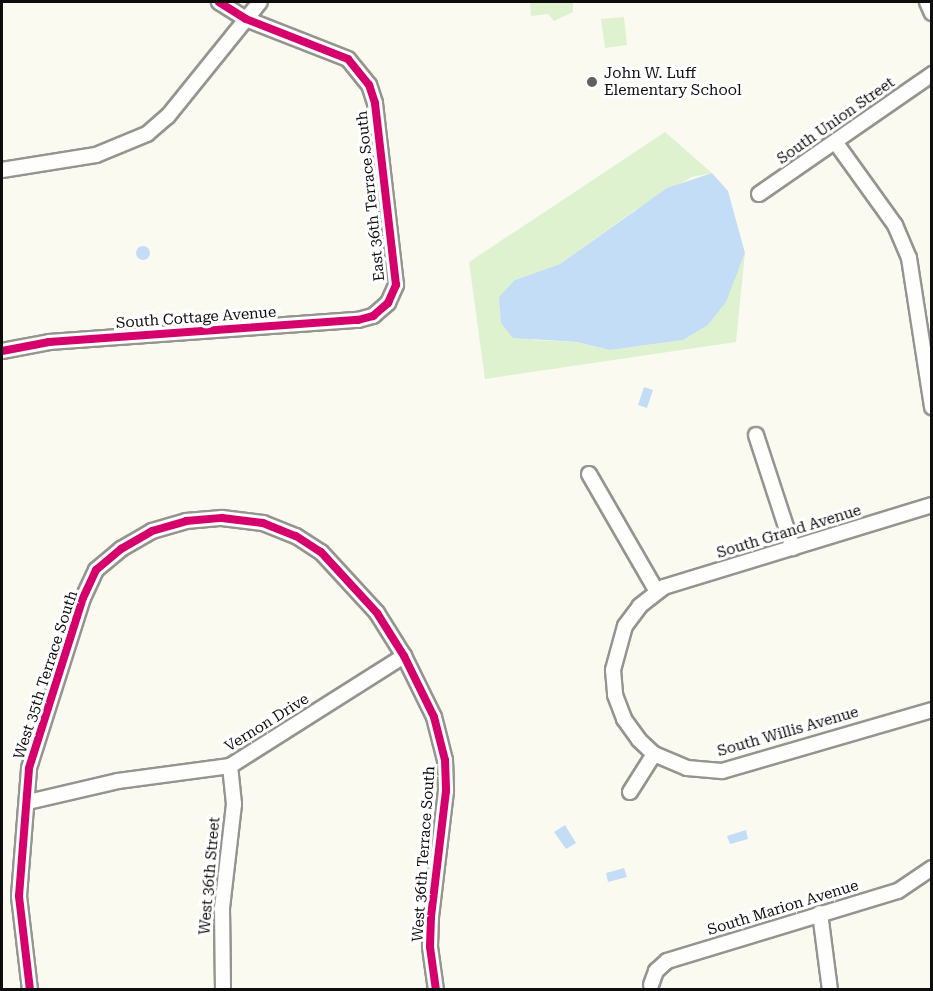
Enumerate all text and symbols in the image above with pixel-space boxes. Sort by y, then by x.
place label: John W. Luff Elementary School [604,64,742,99]
street label: South Union Street [774,74,898,168]
marker: John W. Luff Elementary School [585,75,599,89]
street label: East 36th Terrace South [353,110,389,282]
street label: South Cottage Avenue [115,303,277,333]
street label: South Grand Avenue [715,501,863,563]
street label: West 35th Terrace South [10,588,82,762]
street label: Vernon Drive [222,690,312,756]
street label: South Willis Avenue [715,703,861,761]
street label: West 36th Terrace South [409,765,439,943]
street label: West 36th Street [196,816,224,936]
street label: South Marion Avenue [705,876,861,940]

